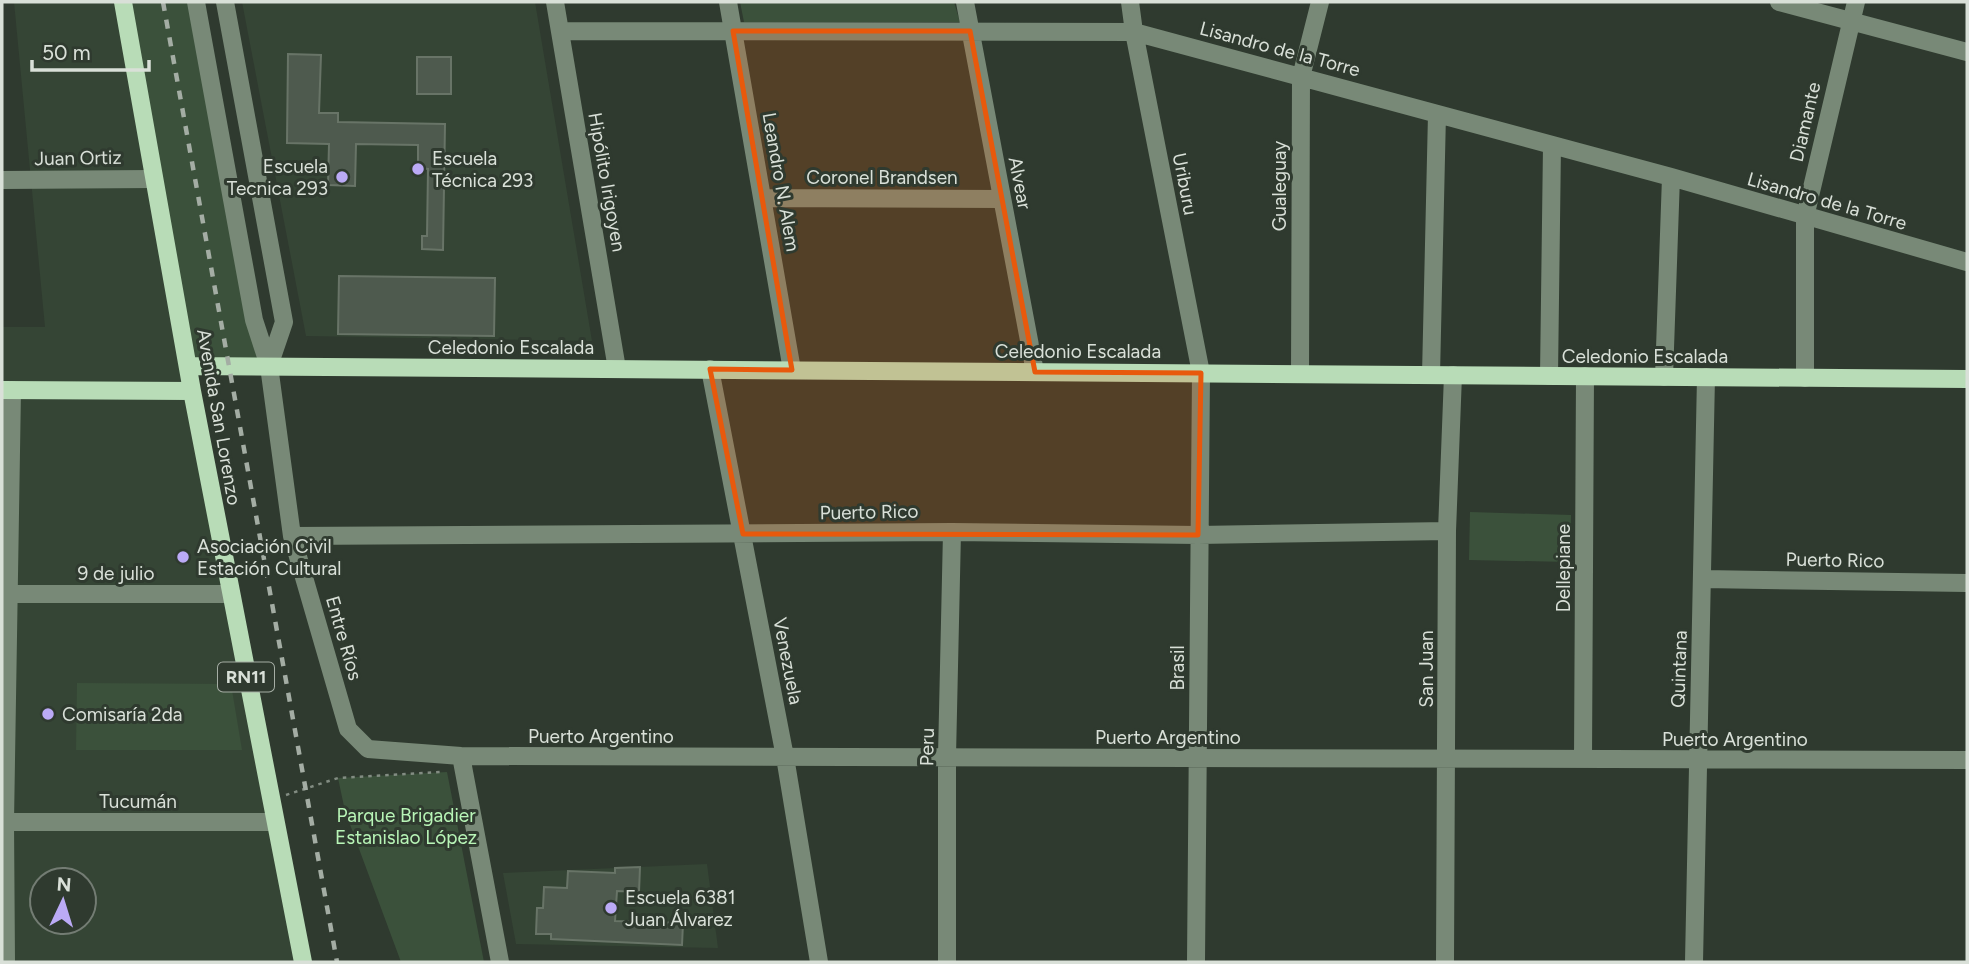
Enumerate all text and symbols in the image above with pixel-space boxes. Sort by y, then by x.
street label: Lisandro de la Torre [1197,17,1363,81]
scale bar [32,28,149,72]
text: 50 m [42,40,91,65]
street label: Diamante [1785,80,1825,164]
street label: Hipólito Irigoyen [583,111,631,253]
street label: Leandro N. Alem [757,111,805,253]
street label: Gualeguay [1268,141,1291,231]
street label: Juan Ortiz [34,146,122,170]
place label: Escuela Técnica 293 [432,147,533,192]
street label: Uriburu [1168,151,1202,217]
place label: Escuela Tecnica 293 [227,155,328,200]
street label: Alvear [1004,155,1036,212]
marker: Escuela Técnica 293 [410,161,426,177]
street label: Coronel Brandsen [806,166,958,189]
street label: Lisandro de la Torre [1745,167,1909,235]
marker: Escuela Tecnica 293 [334,169,350,185]
street label: Avenida San Lorenzo [192,327,246,507]
street label: Celedonio Escalada [428,336,594,359]
street label: Celedonio Escalada [995,340,1161,363]
street label: Celedonio Escalada [1562,345,1728,368]
street label: Puerto Rico [819,500,919,524]
street label: Dellepiane [1552,524,1575,612]
place label: Asociación Civil Estación Cultural [197,535,342,580]
street label: Puerto Rico [1785,548,1885,572]
marker: Asociación Civil Estación Cultural [175,549,191,565]
street label: 9 de julio [78,562,154,585]
street label: Entre Ríos [321,593,367,683]
street label: Venezuela [768,616,808,706]
street label: San Juan [1415,630,1438,708]
street label: Quintana [1666,630,1692,708]
street label: Brasil [1166,645,1189,691]
road number: RN11 [218,662,274,692]
place label: Comisaría 2da [62,703,183,726]
marker: Comisaría 2da [40,706,56,722]
street label: Puerto Argentino [528,725,674,748]
street label: Puerto Argentino [1095,726,1241,749]
street label: Peru [915,728,939,766]
street label: Puerto Argentino [1662,728,1808,751]
street label: Tucumán [99,790,177,813]
park label: Parque Brigadier Estanislao López [335,804,477,849]
north arrow [28,866,98,936]
text: N [56,873,72,897]
place label: Escuela 6381 Juan Álvarez [625,886,736,931]
marker: Escuela 6381 Juan Álvarez [603,900,619,916]

